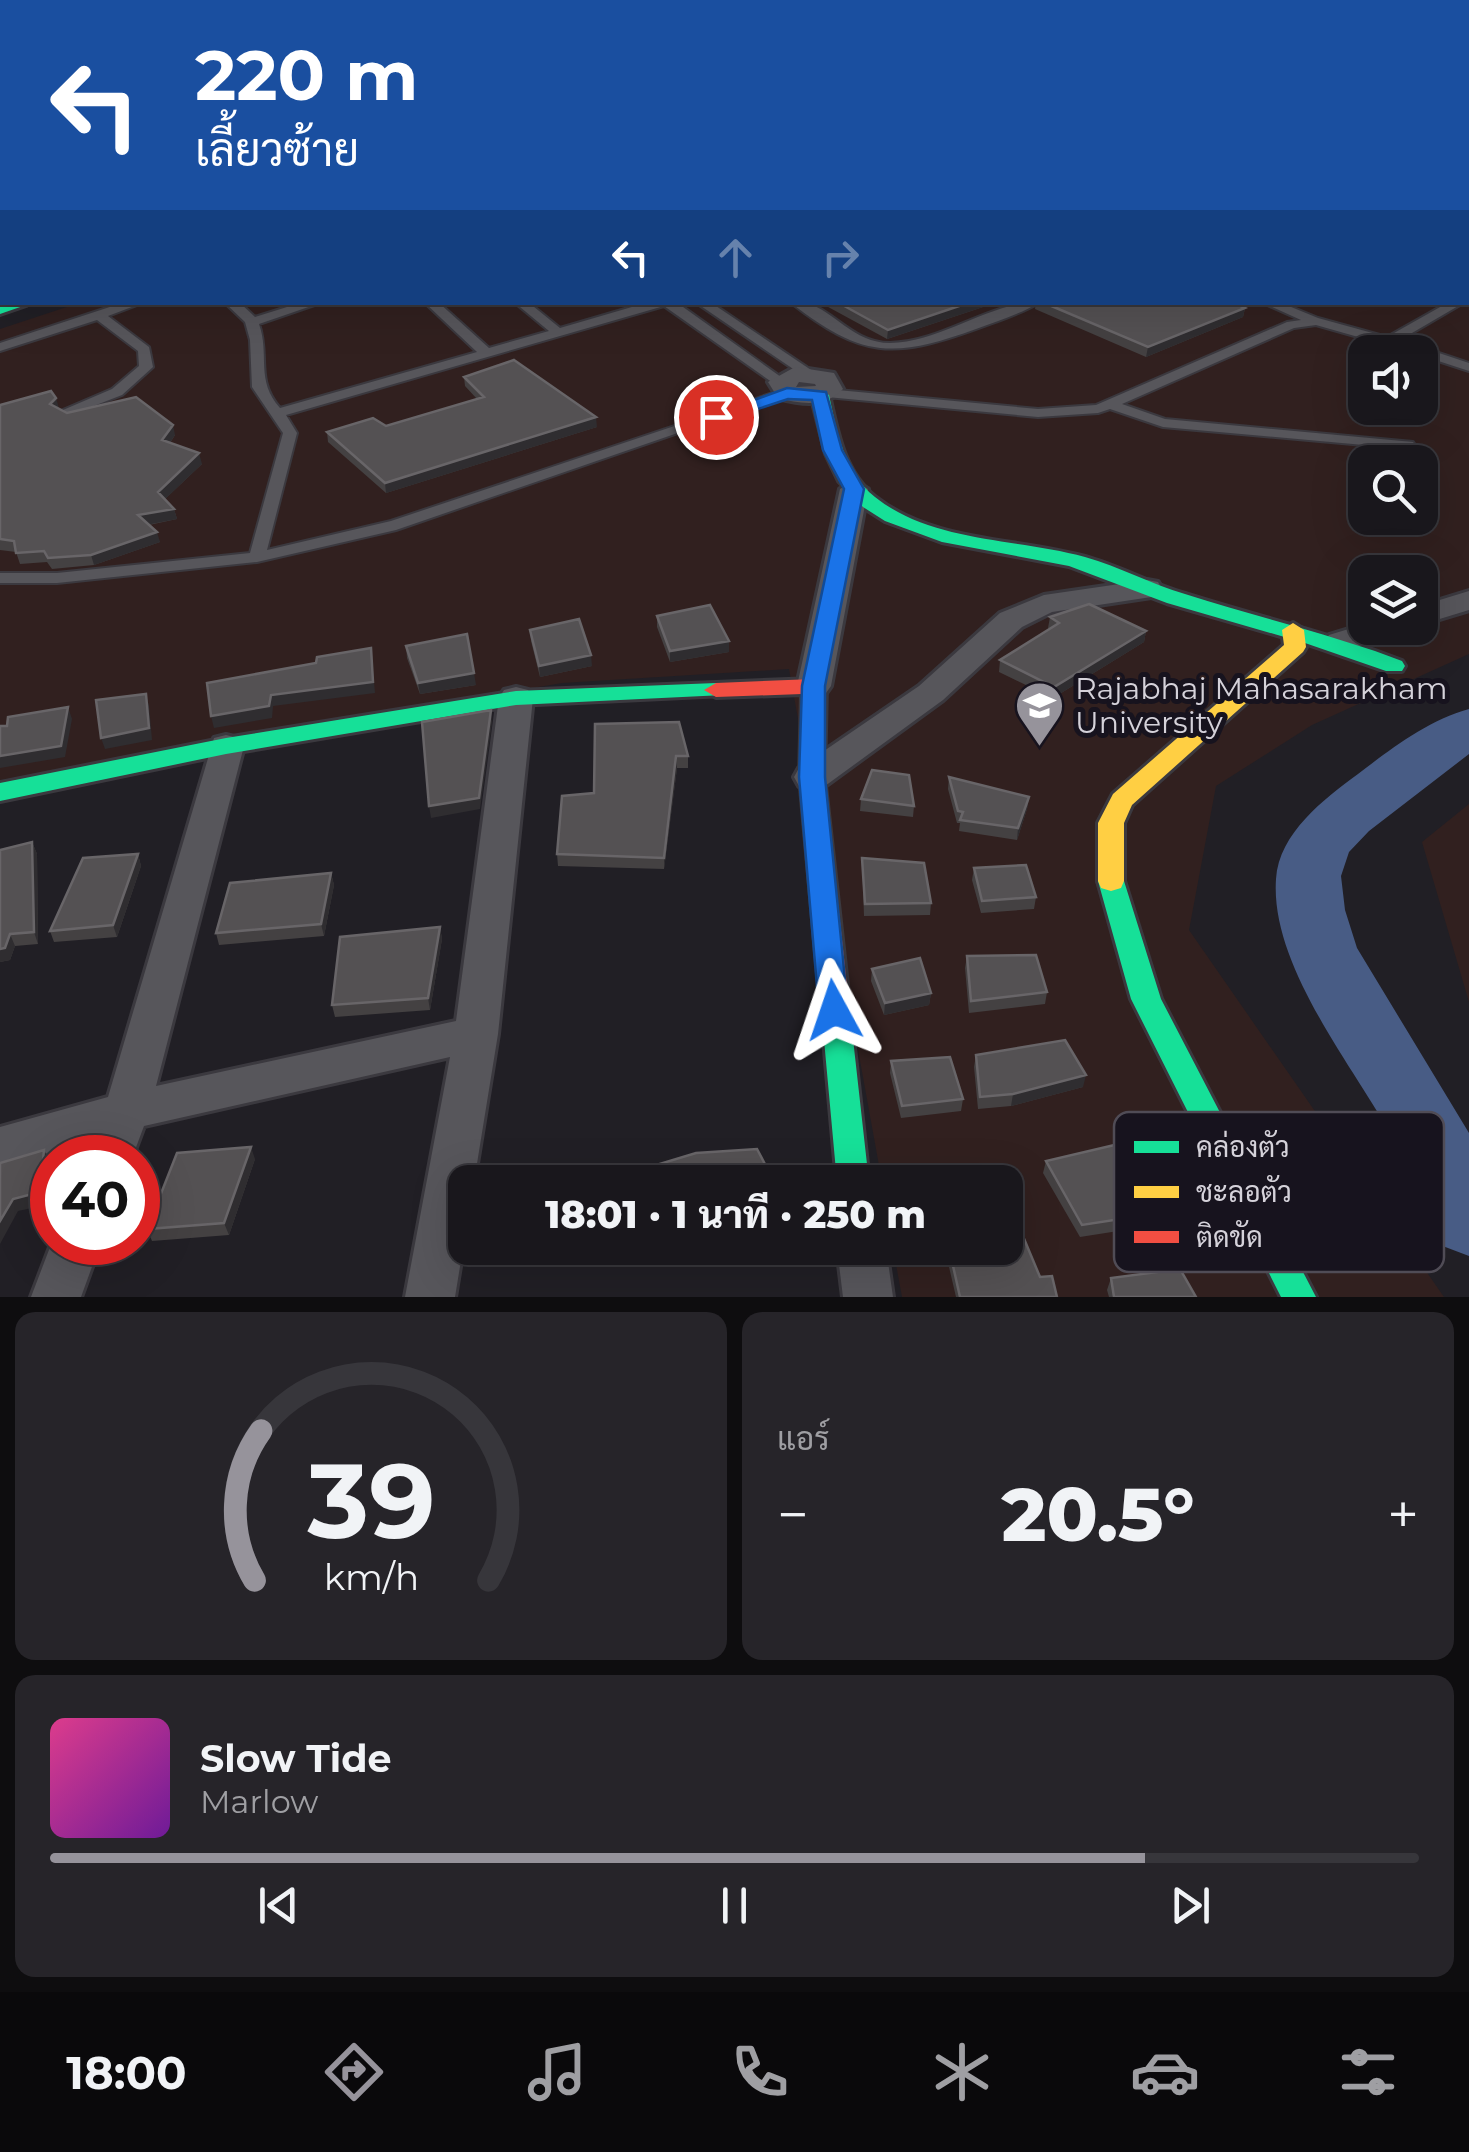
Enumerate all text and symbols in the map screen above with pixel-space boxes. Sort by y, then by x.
text: 220 m [195,32,418,118]
icon: left [30,40,160,170]
text: เลี้ยวซ้าย [195,122,359,177]
icon: left [603,230,658,285]
icon: ahead [708,230,763,285]
icon: right [813,230,868,285]
map controls [1348,335,1438,645]
button: sound [1348,335,1438,425]
pin [674,375,759,460]
icon: arrive [689,390,744,445]
button: search [1348,445,1438,535]
button: layers [1348,555,1438,645]
place label: Rajabhaj Mahasarakham University [1075,670,1448,741]
school or university icon: Rajabhaj Mahasarakham University [1014,680,1066,748]
position arrow [782,958,886,1062]
legend [1114,1112,1444,1272]
text: คล่องตัว [1196,1129,1290,1164]
speed limit sign: 40 [30,1135,160,1265]
text: ชะลอตัว [1196,1174,1292,1209]
text: 18:01 · 1 นาที · 250 m [545,1191,926,1238]
text: ติดขัด [1196,1219,1263,1254]
text: แอร์ [777,1419,830,1458]
text: 39 [306,1437,435,1564]
text: 20.5° [1001,1468,1195,1560]
text: − [777,1481,809,1548]
text: + [1387,1481,1419,1548]
text: km/h [323,1555,419,1599]
text: Slow Tide [200,1735,392,1782]
text: Marlow [200,1782,318,1821]
icon: previous [251,1878,306,1933]
icon: pause [707,1878,762,1933]
icon: next [1163,1878,1218,1933]
icon: directions [319,2037,389,2107]
icon: music [522,2037,592,2107]
icon: phone [725,2037,795,2107]
icon: climate [927,2037,997,2107]
icon: car [1130,2037,1200,2107]
icon: filters [1333,2037,1403,2107]
text: 18:00 [66,2045,187,2100]

